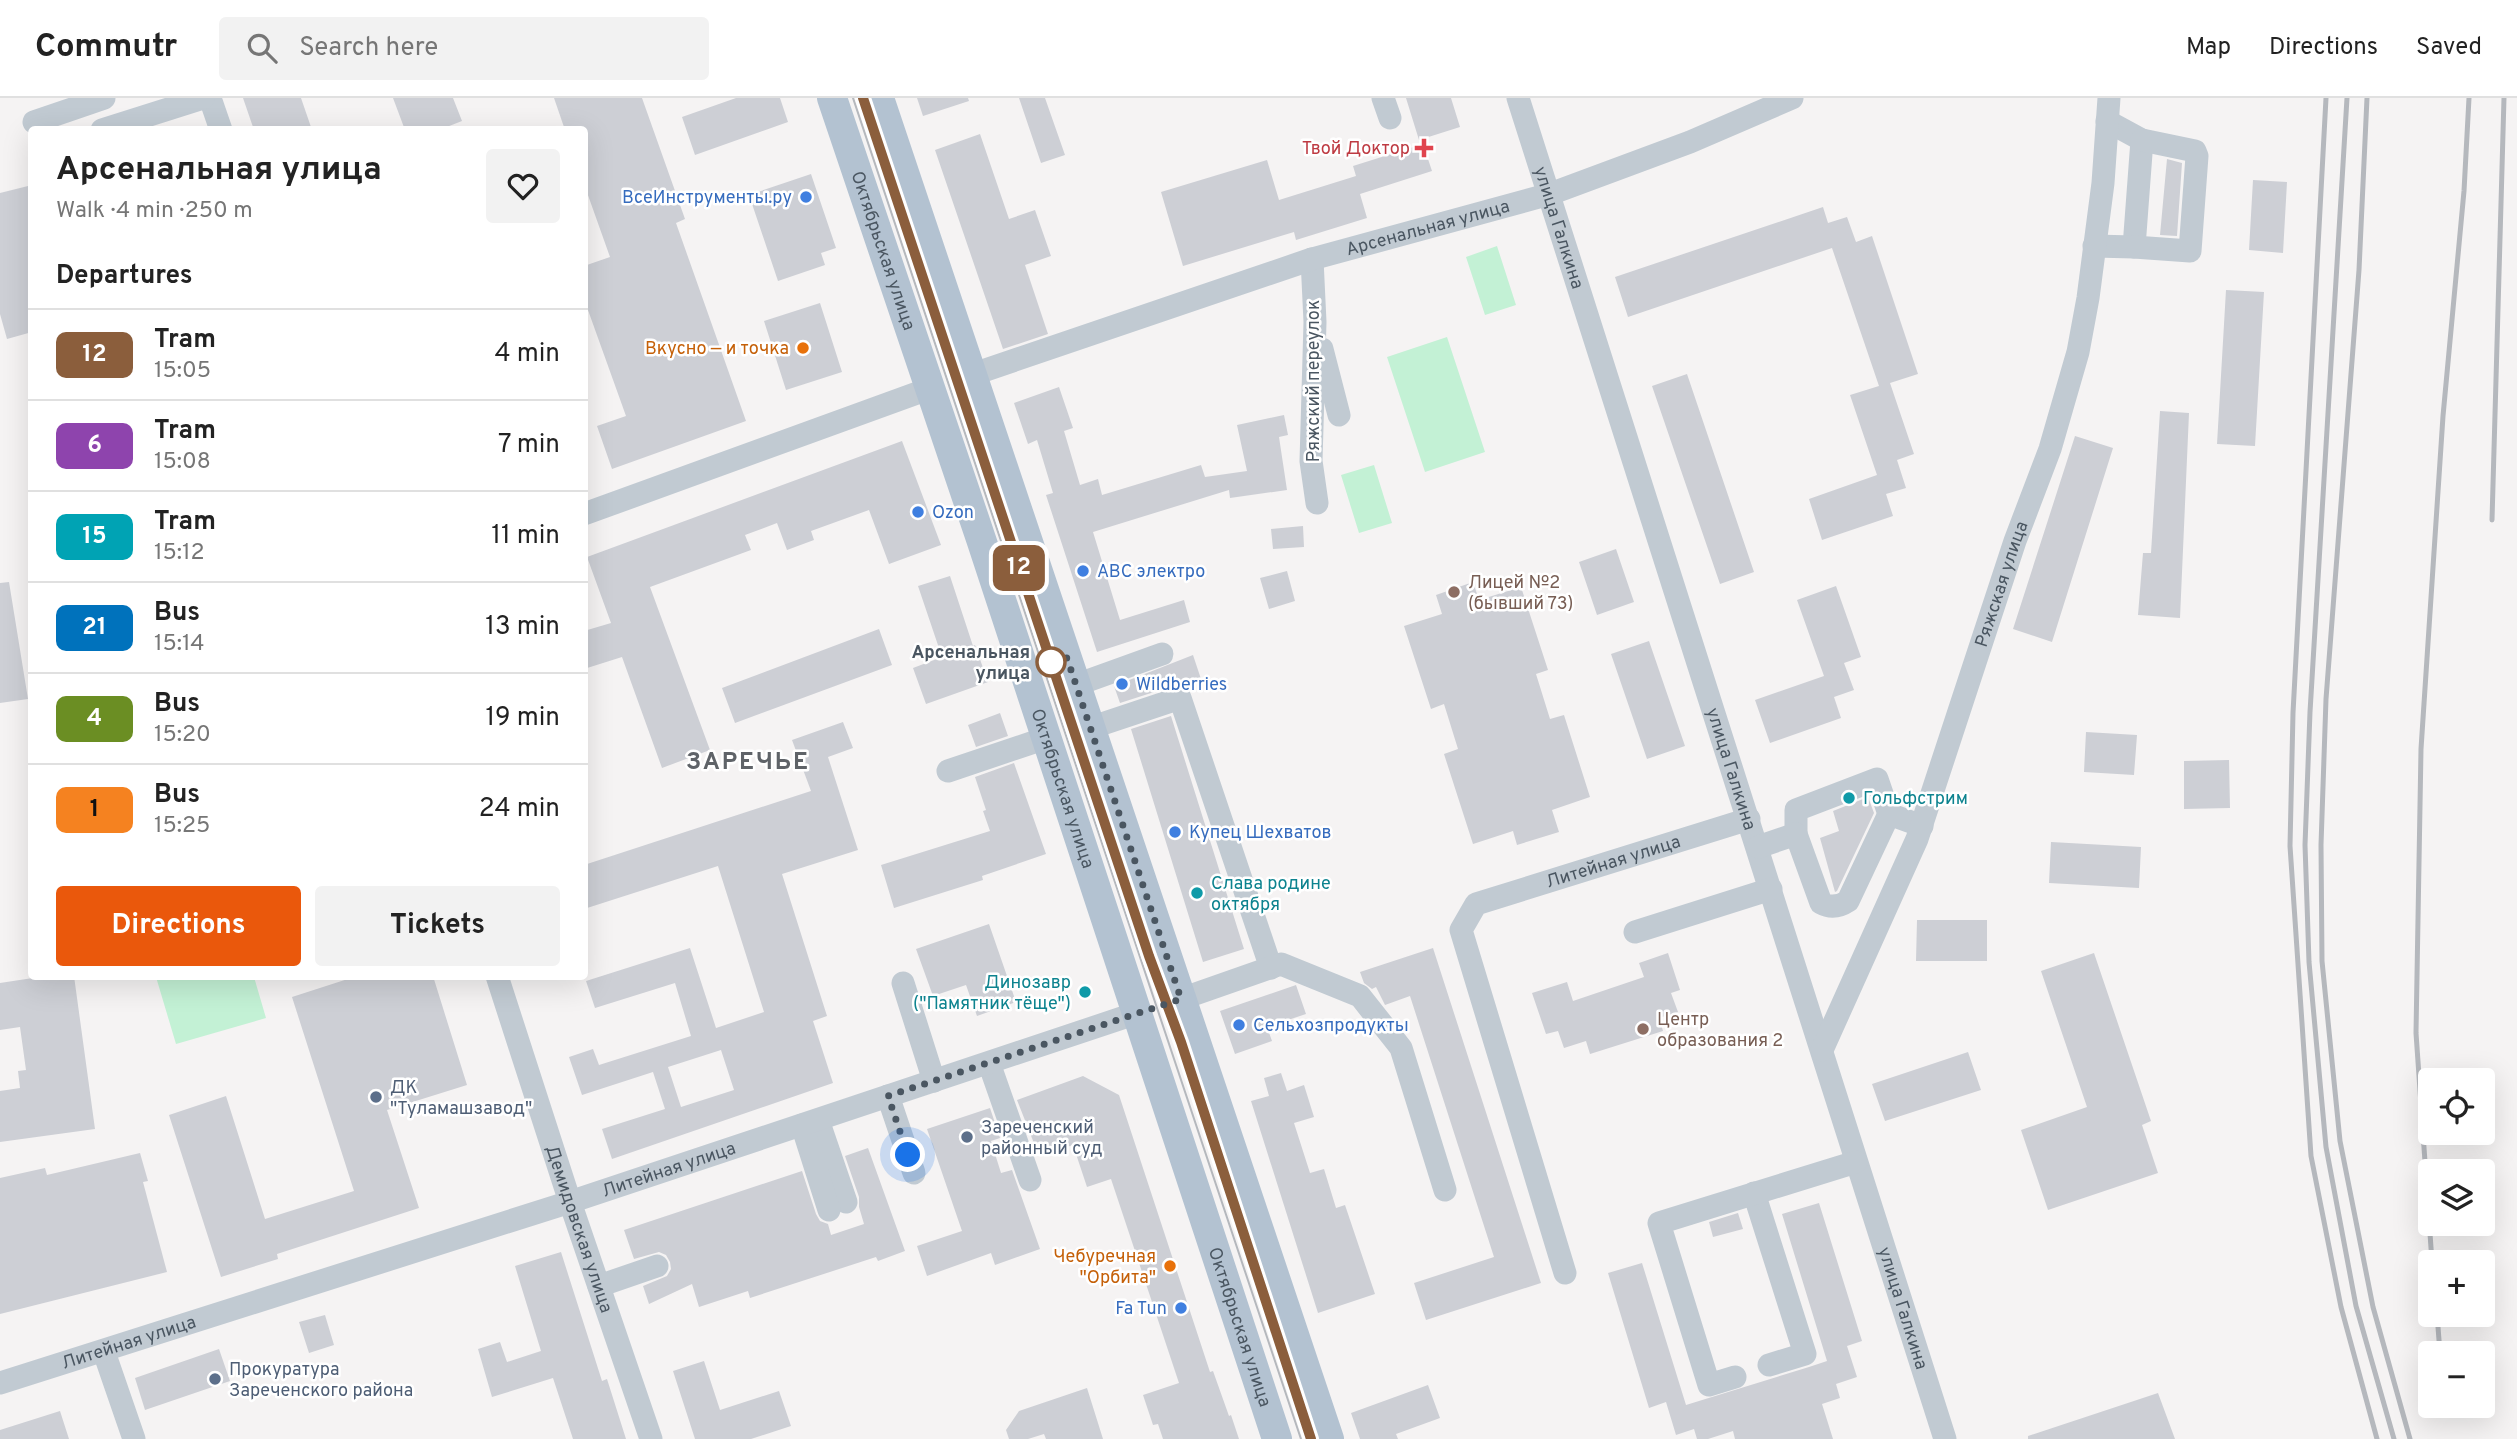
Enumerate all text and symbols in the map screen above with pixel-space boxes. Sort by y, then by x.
search box [219,17,709,80]
text: Commutr [35,27,177,69]
icon: search [243,29,281,67]
text: Search here [299,32,438,65]
text: Map [2186,33,2231,63]
text: Directions [2269,33,2378,63]
text: Saved [2416,33,2482,63]
place label: Твой Доктор [1302,138,1410,161]
marker: Твой Доктор [1416,140,1432,156]
button: heart [486,149,560,223]
text: Арсенальная улица [56,150,382,192]
street label: улица Галкина [1528,164,1588,292]
street label: Октябрьская улица [845,168,920,334]
place label: ВсеИнструменты.ру [622,187,792,210]
marker: ВсеИнструменты.ру [798,189,814,205]
street label: Арсенальная улица [1344,196,1512,262]
text: Walk · 4 min · 250 m [56,197,253,226]
text: Departures [56,260,193,293]
street label: Ряжский переулок [1303,300,1326,462]
text: Tram [154,324,216,357]
text: 4 min [494,338,560,371]
place label: Вкусно — и точка [645,338,789,361]
text: 12 [82,340,107,370]
marker: Вкусно — и точка [795,340,811,356]
text: 15:05 [154,357,211,386]
text: Tram [154,415,216,448]
text: 7 min [498,429,560,462]
text: 6 [87,431,102,461]
text: 15:08 [154,448,211,477]
place label: Ozon [932,502,974,525]
marker: Ozon [910,504,926,520]
text: Tram [154,506,216,539]
street label: Ряжская улица [1971,518,2034,650]
text: 11 min [491,520,560,553]
text: 15 [82,522,107,552]
text: 15:12 [154,539,205,568]
line badge: 12 [988,545,1050,591]
text: 12 [1007,553,1031,583]
place label: АВС электро [1097,561,1205,584]
marker: АВС электро [1075,563,1091,579]
place label: Лицей №2 (бывший 73) [1468,572,1573,616]
marker: Лицей №2 (бывший 73) [1446,584,1462,600]
text: Bus [154,597,200,630]
text: 13 min [485,611,560,644]
text: 21 [82,613,107,643]
text: 15:14 [154,630,204,659]
place label: Арсенальная улица [911,642,1030,686]
marker: Арсенальная улица [1036,647,1066,677]
place label: Wildberries [1136,674,1227,697]
marker: Wildberries [1114,676,1130,692]
text: Bus [154,688,200,721]
text: 19 min [485,702,560,735]
text: 4 [87,704,102,734]
street label: улица Галкина [1700,705,1760,833]
street label: Октябрьская улица [1025,706,1099,872]
text: 15:20 [154,721,211,750]
district label: ЗАРЕЧЬЕ [686,748,810,778]
text: Bus [154,779,200,812]
place label: Гольфстрим [1863,788,1968,811]
marker: Гольфстрим [1841,790,1857,806]
text: 24 min [479,793,560,826]
text: 1 [90,795,99,825]
text: 15:25 [154,812,210,841]
place label: Купец Шехватов [1189,822,1332,845]
marker: Купец Шехватов [1167,824,1183,840]
street label: Литейная улица [1543,831,1684,895]
place label: Слава родине октября [1211,873,1331,917]
marker: Слава родине октября [1189,885,1205,901]
button: Directions [56,886,301,966]
button: Tickets [315,886,560,966]
place label: Динозавр ("Памятник тёще") [913,972,1071,1016]
marker: Динозавр ("Памятник тёще") [1077,984,1093,1000]
place label: Центр образования 2 [1657,1009,1783,1053]
place label: Сельхозпродукты [1253,1015,1409,1038]
marker: Сельхозпродукты [1231,1017,1247,1033]
marker: Центр образования 2 [1635,1021,1651,1037]
map controls [2418,1068,2495,1418]
button: locate [2418,1068,2495,1145]
place label: ДК "Туламашзавод" [390,1077,532,1121]
marker: ДК "Туламашзавод" [368,1089,384,1105]
place label: Зареченский районный суд [981,1117,1102,1161]
marker: Зареченский районный суд [959,1129,975,1145]
your location [890,1137,925,1172]
street label: Литейная улица [599,1138,739,1204]
street label: Демидовская улица [539,1143,617,1316]
button: layers [2418,1159,2495,1236]
street label: улица Галкина [1872,1244,1932,1373]
street label: Октябрьская улица [1202,1245,1276,1410]
place label: Чебуречная "Орбита" [1053,1246,1156,1290]
button: + [2418,1250,2495,1327]
marker: Чебуречная "Орбита" [1162,1258,1178,1274]
place label: Fa Tun [1115,1298,1167,1321]
marker: Fa Tun [1173,1300,1189,1316]
street label: Литейная улица [59,1311,199,1376]
button: − [2418,1341,2495,1418]
place label: Прокуратура Зареченского района [229,1359,413,1403]
marker: Прокуратура Зареченского района [207,1371,223,1387]

